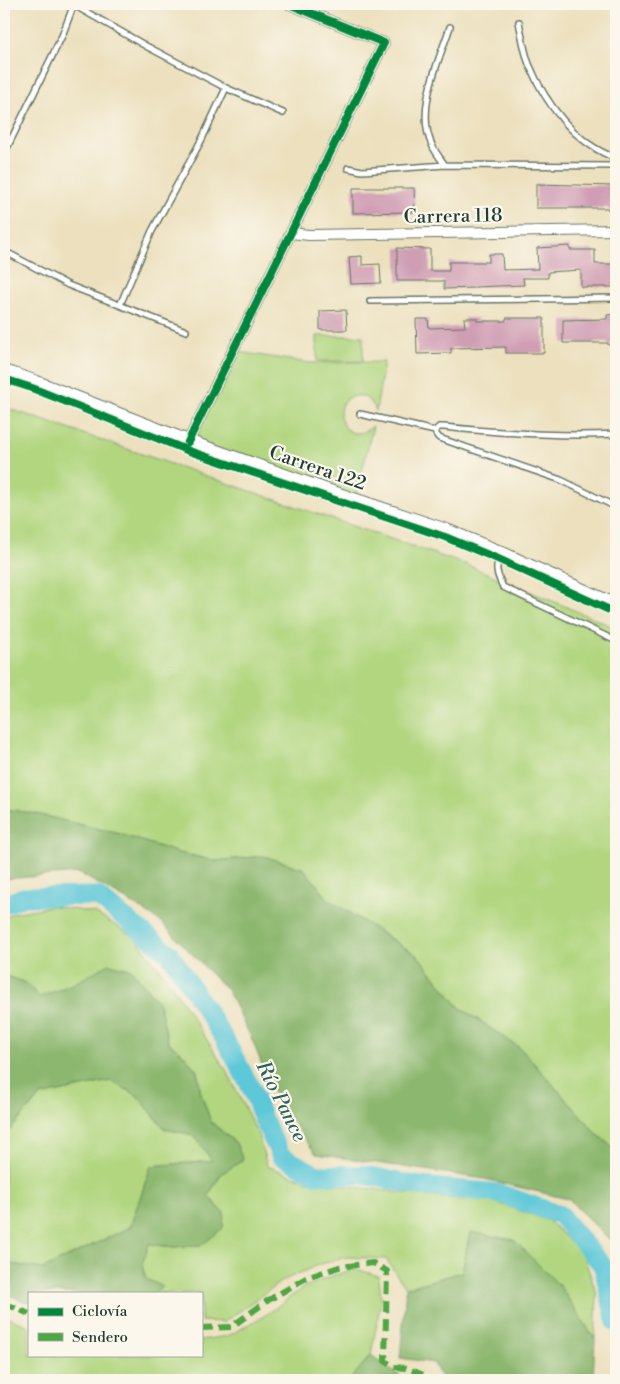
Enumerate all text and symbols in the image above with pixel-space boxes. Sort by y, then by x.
street label: Carrera 118 [403,203,503,229]
street label: Carrera 122 [266,440,369,496]
water label: Río Pance [249,1056,312,1147]
legend [28,1292,202,1356]
text: Ciclovía [72,1302,128,1321]
text: Sendero [72,1328,128,1347]

